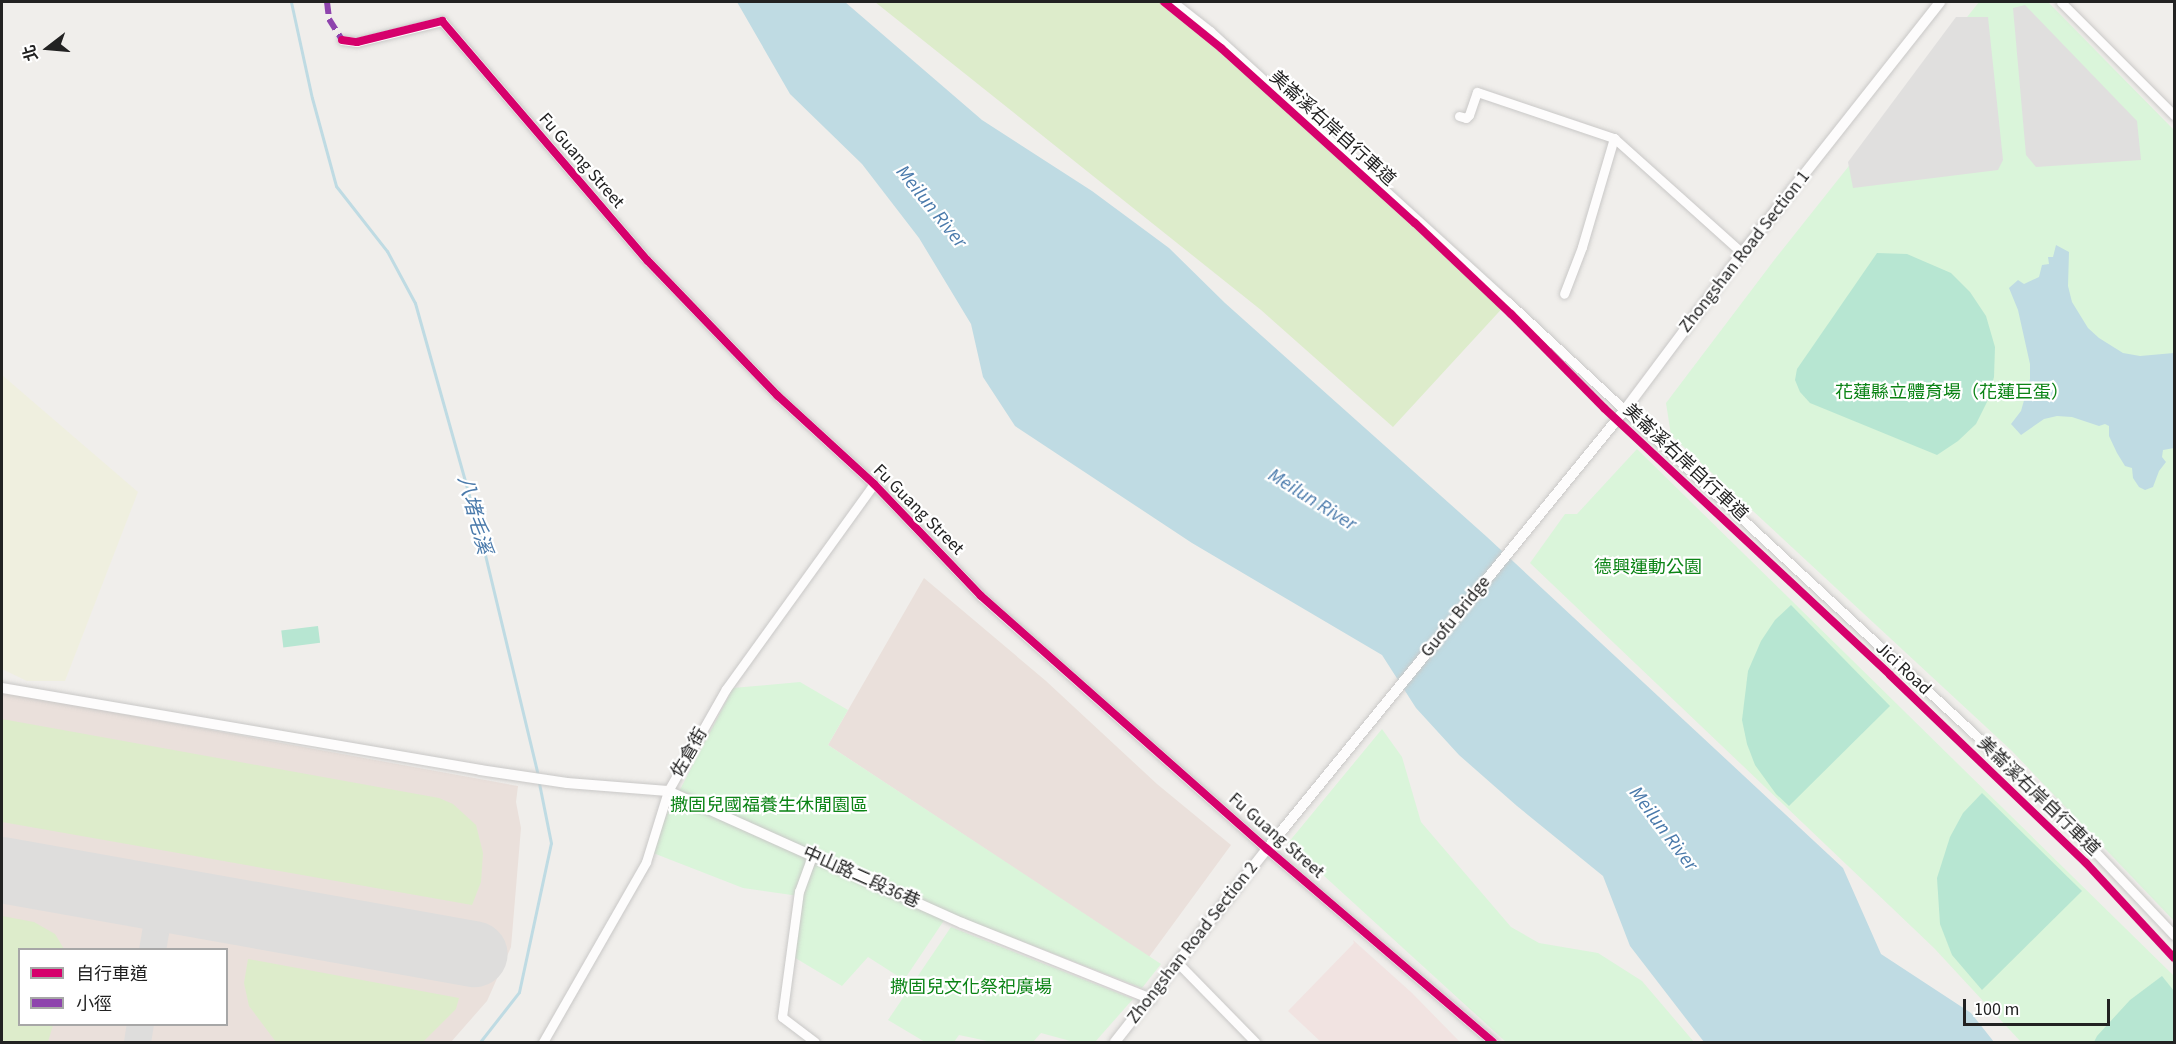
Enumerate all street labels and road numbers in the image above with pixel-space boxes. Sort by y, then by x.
street label: 美崙溪右岸自行車道 [1265,67,1399,191]
street label: Fu Guang Street [534,109,628,213]
street label: Zhongshan Road Section 1 [1675,167,1815,337]
street label: 美崙溪右岸自行車道 [1618,400,1752,526]
street label: Fu Guang Street [868,460,968,560]
street label: Guofu Bridge [1417,572,1495,662]
street label: Jici Road [1871,638,1935,700]
street label: 佐倉街 [667,724,713,782]
street label: 美崙溪右岸自行車道 [1972,733,2104,861]
street label: Fu Guang Street [1224,789,1328,883]
street label: 中山路二段36巷 [799,843,923,913]
street label: Zhongshan Road Section 2 [1123,858,1263,1028]

